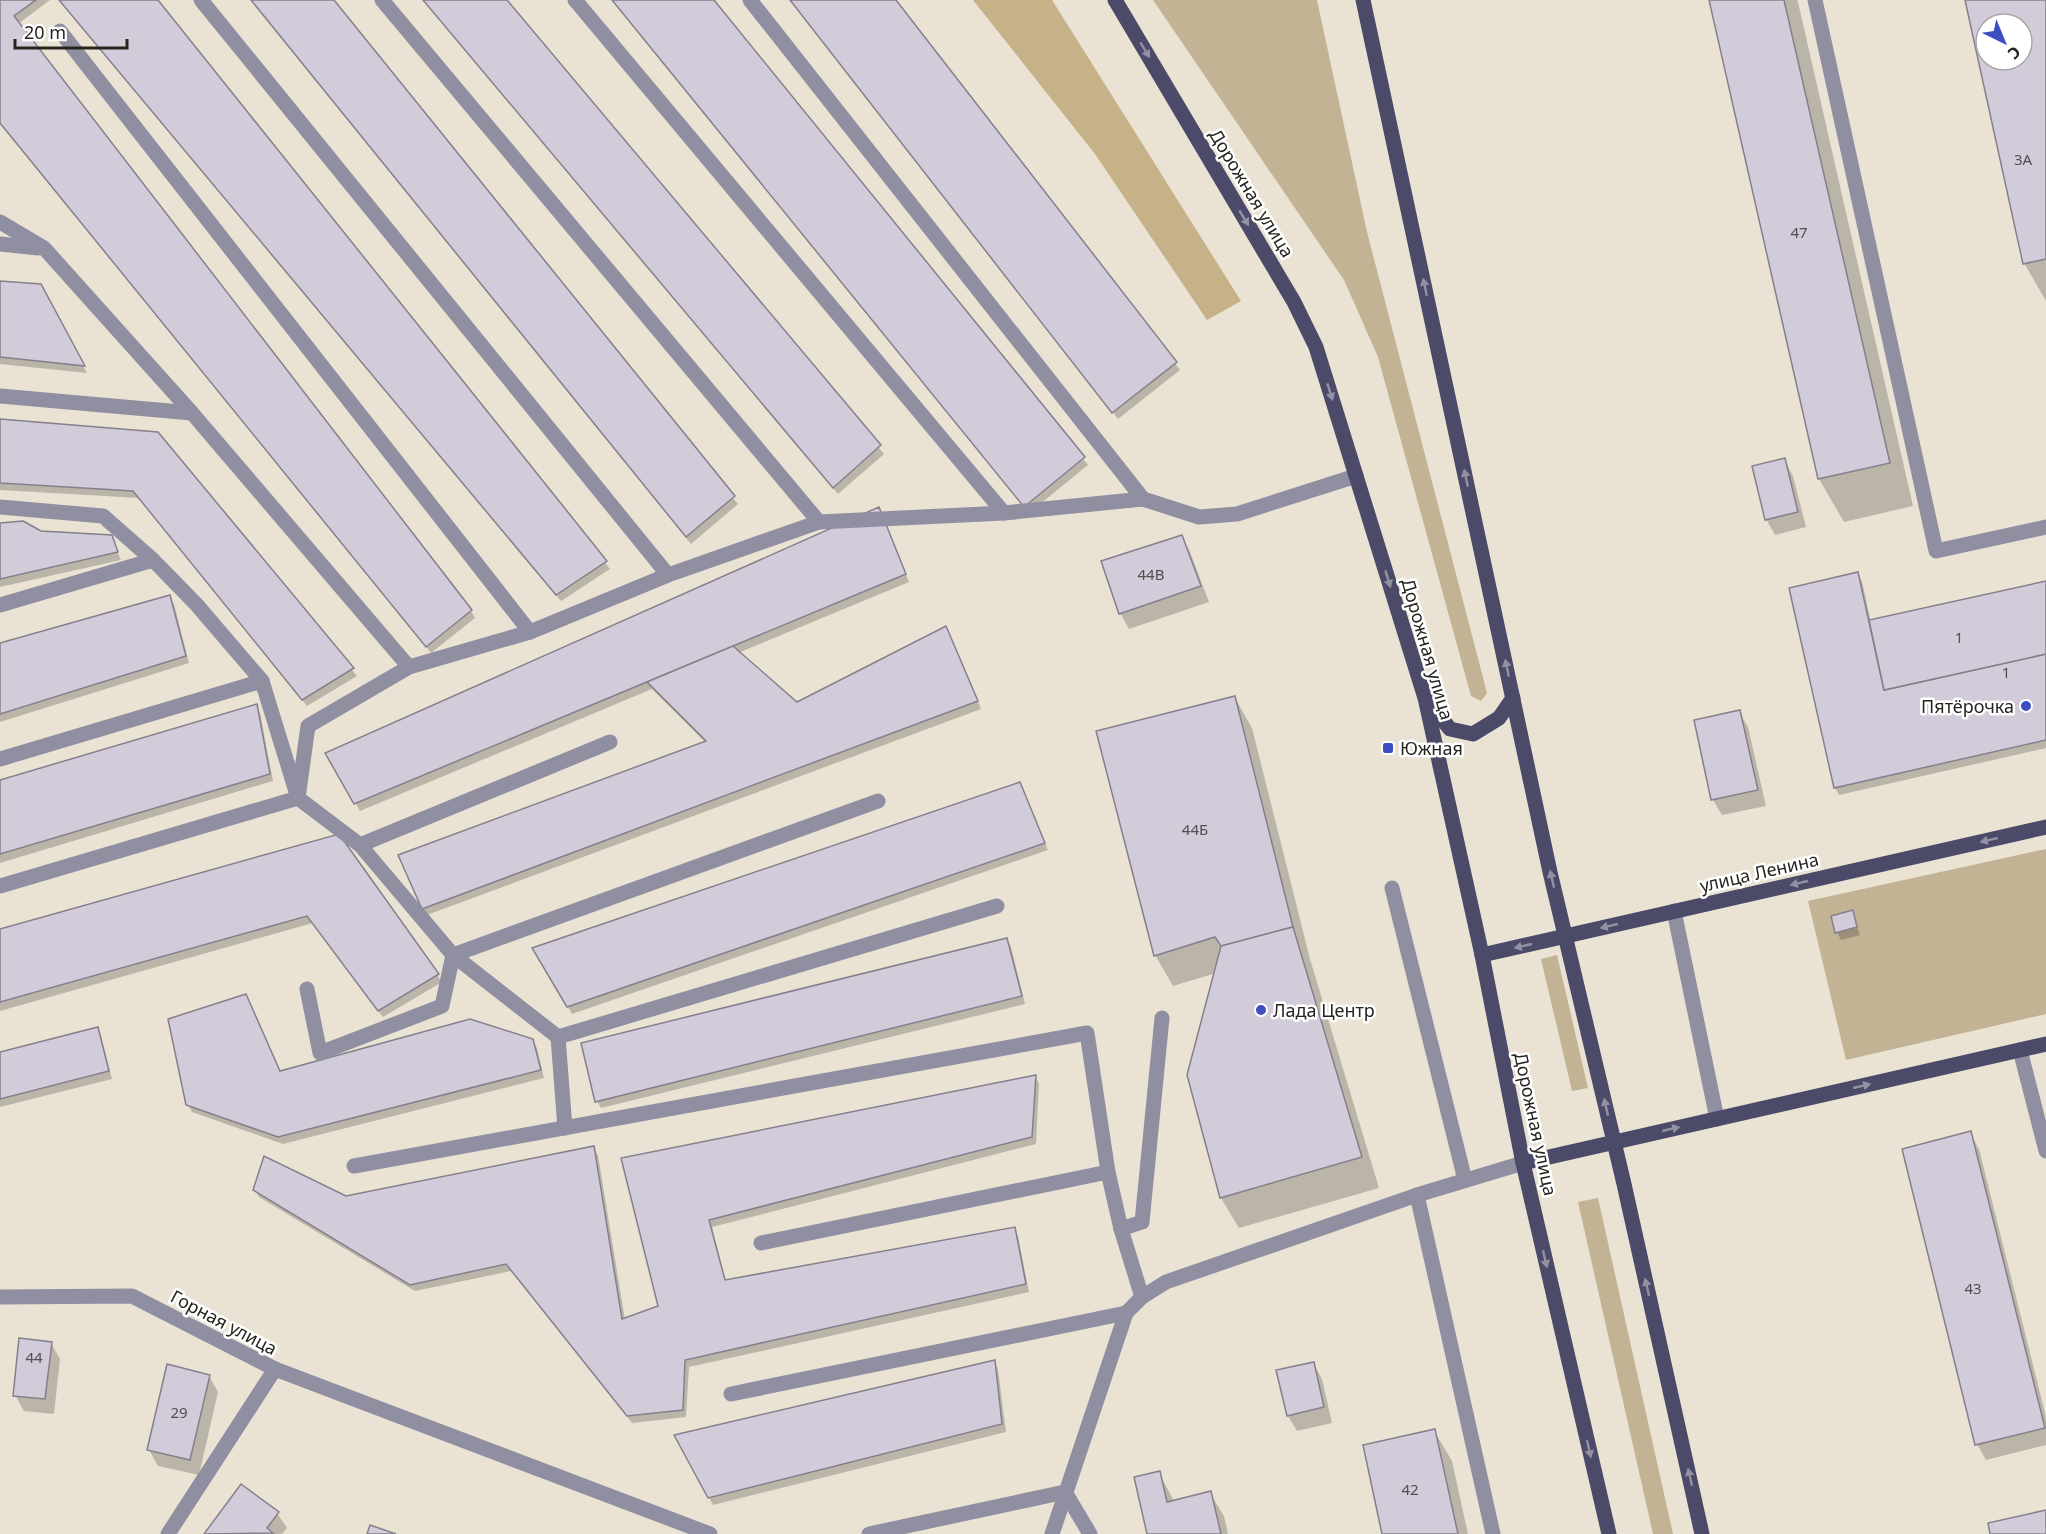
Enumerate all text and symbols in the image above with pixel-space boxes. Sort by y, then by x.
scale bar [15,12,128,50]
north arrow [1974,12,2034,72]
text: 20 m [24,20,66,44]
text: С [2003,41,2026,65]
one-way arrow [1139,42,1150,58]
street label: Дорожная улица [1204,124,1300,262]
house number: 3А [2014,149,2033,169]
one-way arrow [1239,210,1250,226]
house number: 47 [1790,222,1808,242]
one-way arrow [1419,278,1429,296]
one-way arrow [1326,383,1335,401]
one-way arrow [1460,468,1470,487]
house number: 44В [1138,564,1164,584]
one-way arrow [1384,570,1393,588]
street label: Дорожная улица [1396,576,1460,722]
house number: 1 [1955,627,1963,647]
one-way arrow [1501,659,1511,677]
house number: 1 [2002,662,2010,682]
place label: Пятёрочка [1921,694,2014,718]
marker: Пятёрочка [2019,699,2033,713]
place label: Южная [1400,736,1463,760]
marker: Южная [1381,741,1395,755]
house number: 44Б [1182,819,1208,839]
one-way arrow [1980,836,1998,846]
street label: улица Ленина [1697,847,1821,897]
one-way arrow [1547,870,1556,889]
one-way arrow [1789,879,1808,889]
one-way arrow [1599,922,1618,932]
one-way arrow [1514,941,1533,951]
place label: Лада Центр [1273,998,1375,1022]
marker: Лада Центр [1254,1003,1268,1017]
street label: Дорожная улица [1509,1050,1563,1198]
one-way arrow [1852,1081,1871,1090]
one-way arrow [1600,1097,1610,1116]
one-way arrow [1662,1124,1681,1134]
one-way arrow [1541,1250,1551,1268]
one-way arrow [1642,1277,1651,1296]
house number: 43 [1964,1278,1982,1298]
street label: Горная улица [167,1284,281,1360]
house number: 44 [25,1347,43,1367]
house number: 29 [170,1402,188,1422]
one-way arrow [1585,1440,1594,1459]
one-way arrow [1684,1468,1694,1486]
house number: 42 [1401,1479,1419,1499]

